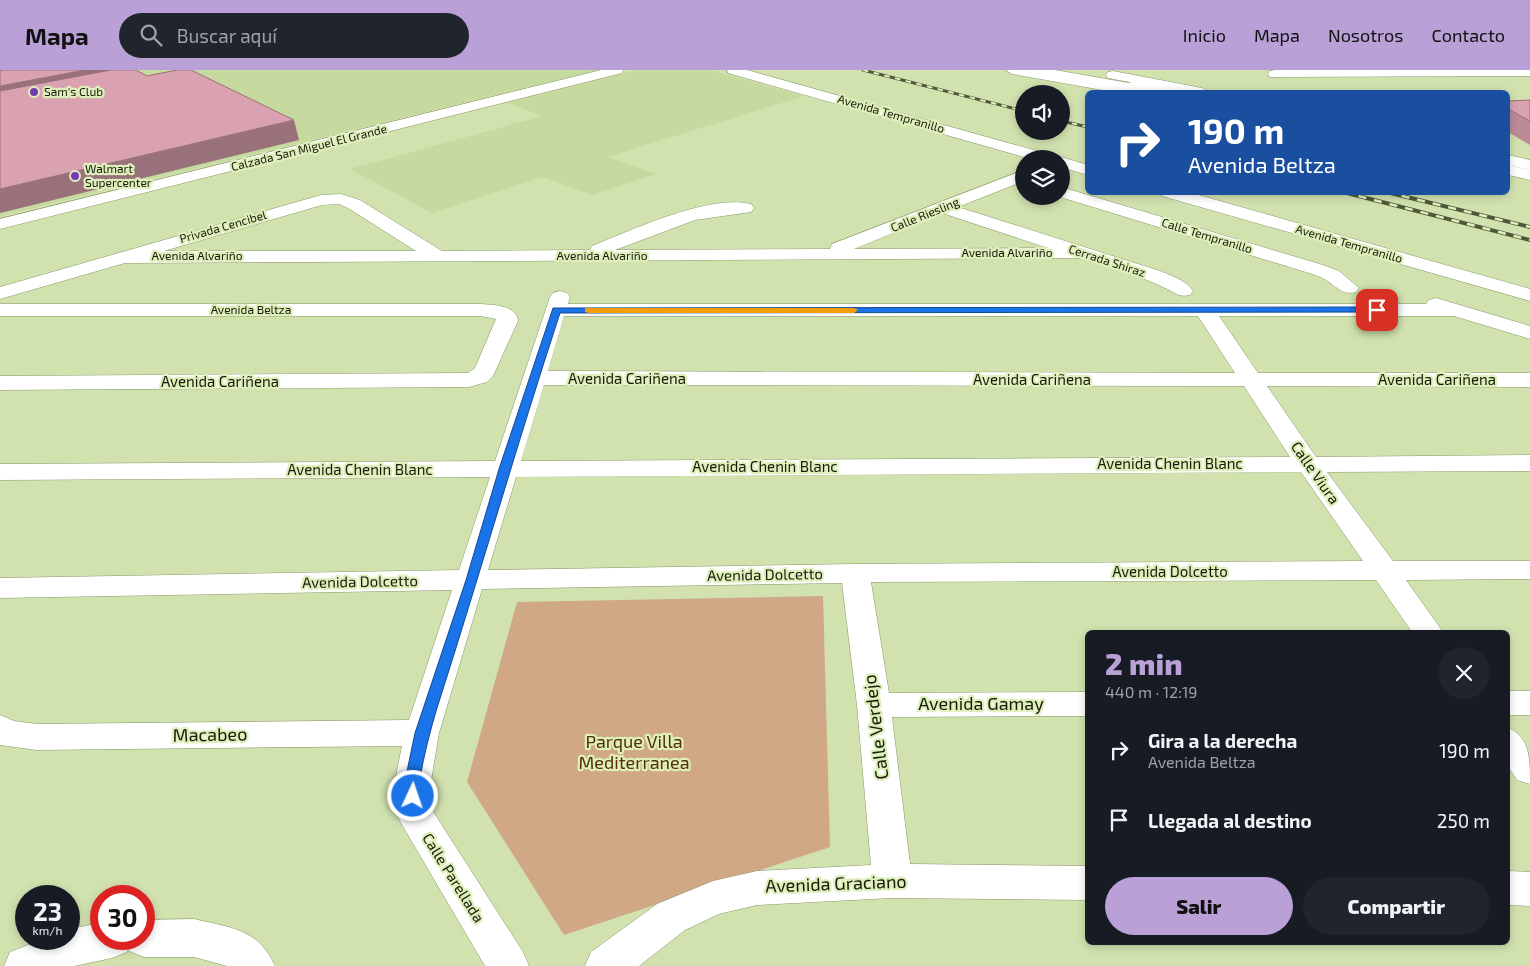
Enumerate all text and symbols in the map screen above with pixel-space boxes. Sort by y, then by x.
search box [119,13,469,58]
text: Mapa [25,21,89,50]
icon: search [137,21,165,49]
text: Buscar aquí [177,24,277,47]
text: Inicio [1183,24,1226,46]
text: Mapa [1254,24,1300,46]
text: Nosotros [1328,24,1403,46]
text: Contacto [1431,24,1505,46]
place label: Sam's Club [44,84,103,98]
map controls [1015,85,1070,205]
button: sound [1015,85,1070,140]
marker: Sam's Club [28,86,40,98]
street label: Avenida Tempranillo [836,91,947,135]
text: 190 m [1188,109,1284,151]
icon: right [1105,110,1170,175]
street label: Calzada San Miguel El Grande [229,121,388,173]
button: layers [1015,150,1070,205]
text: Avenida Beltza [1188,151,1336,177]
place label: Walmart Supercenter [85,161,152,189]
marker: Walmart Supercenter [69,170,81,182]
street label: Calle Riesling [888,194,961,234]
street label: Privada Cencibel [178,207,268,245]
street label: Calle Tempranillo [1160,215,1255,256]
street label: Avenida Tempranillo [1294,221,1405,265]
street label: Cerrada Shiraz [1067,241,1147,279]
street label: Avenida Alvariño [962,245,1053,259]
street label: Avenida Alvariño [152,248,243,262]
street label: Avenida Alvariño [557,248,648,262]
pin [1356,289,1398,331]
icon: arrive [1363,296,1391,324]
street label: Avenida Beltza [211,302,291,316]
street label: Avenida Cariñena [568,369,686,387]
street label: Avenida Cariñena [973,370,1091,388]
street label: Avenida Cariñena [1378,370,1496,388]
street label: Avenida Cariñena [161,372,279,390]
street label: Calle Viura [1288,438,1344,507]
street label: Avenida Chenin Blanc [1097,454,1243,472]
street label: Avenida Chenin Blanc [692,457,838,475]
street label: Avenida Chenin Blanc [287,460,433,478]
street label: Avenida Dolcetto [1112,562,1228,580]
street label: Avenida Dolcetto [707,564,823,584]
street label: Avenida Dolcetto [302,571,418,591]
text: 2 min [1105,645,1183,681]
button: close [1438,647,1490,699]
street label: Calle Verdejo [858,673,892,781]
text: 440 m · 12:19 [1105,682,1197,701]
street label: Avenida Gamay [918,692,1044,714]
street label: Macabeo [173,722,247,746]
text: Gira a la derecha [1148,729,1297,752]
park label: Parque Villa Mediterranea [578,730,690,773]
icon: right [1105,736,1133,764]
text: 190 m [1439,739,1490,762]
text: Avenida Beltza [1148,752,1256,771]
position arrow [386,769,438,821]
icon: arrive [1105,806,1133,834]
text: Llegada al destino [1148,809,1312,832]
text: 250 m [1437,809,1490,832]
street label: Calle Parellada [419,829,489,925]
street label: Avenida Graciano [765,870,907,896]
button: Salir [1105,877,1293,935]
button: Compartir [1303,877,1490,935]
speed limit sign: 30 [90,885,155,950]
text: 23 [33,896,62,926]
text: km/h [33,923,62,937]

